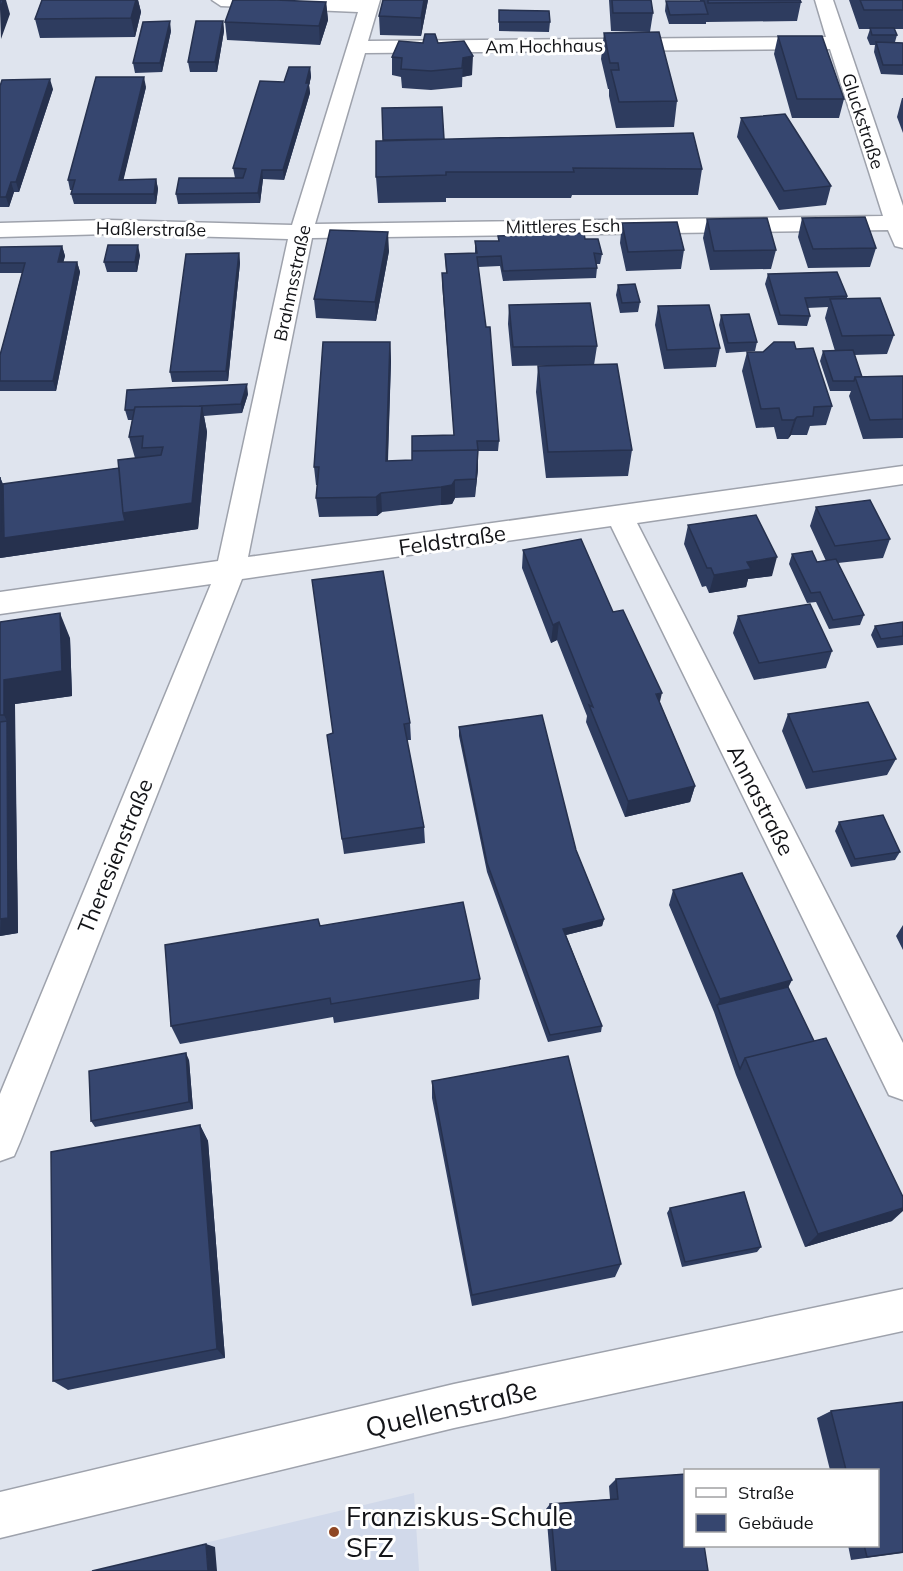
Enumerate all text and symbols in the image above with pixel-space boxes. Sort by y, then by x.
street label: Am Hochhaus [485,33,603,59]
street label: Gluckstraße [837,70,889,172]
street label: Mittleres Esch [505,213,621,239]
street label: Haßlerstraße [96,217,206,241]
street label: Brahmsstraße [268,223,316,343]
street label: Feldstraße [397,519,507,561]
street label: Annastraße [721,740,801,860]
street label: Theresienstraße [71,775,159,937]
street label: Quellenstraße [362,1372,540,1444]
legend [684,1469,879,1547]
text: Straße [738,1481,794,1504]
place label: Franziskus-Schule SFZ [346,1499,573,1564]
text: Gebäude [738,1511,814,1534]
marker: Franziskus-Schule SFZ [327,1525,341,1539]

